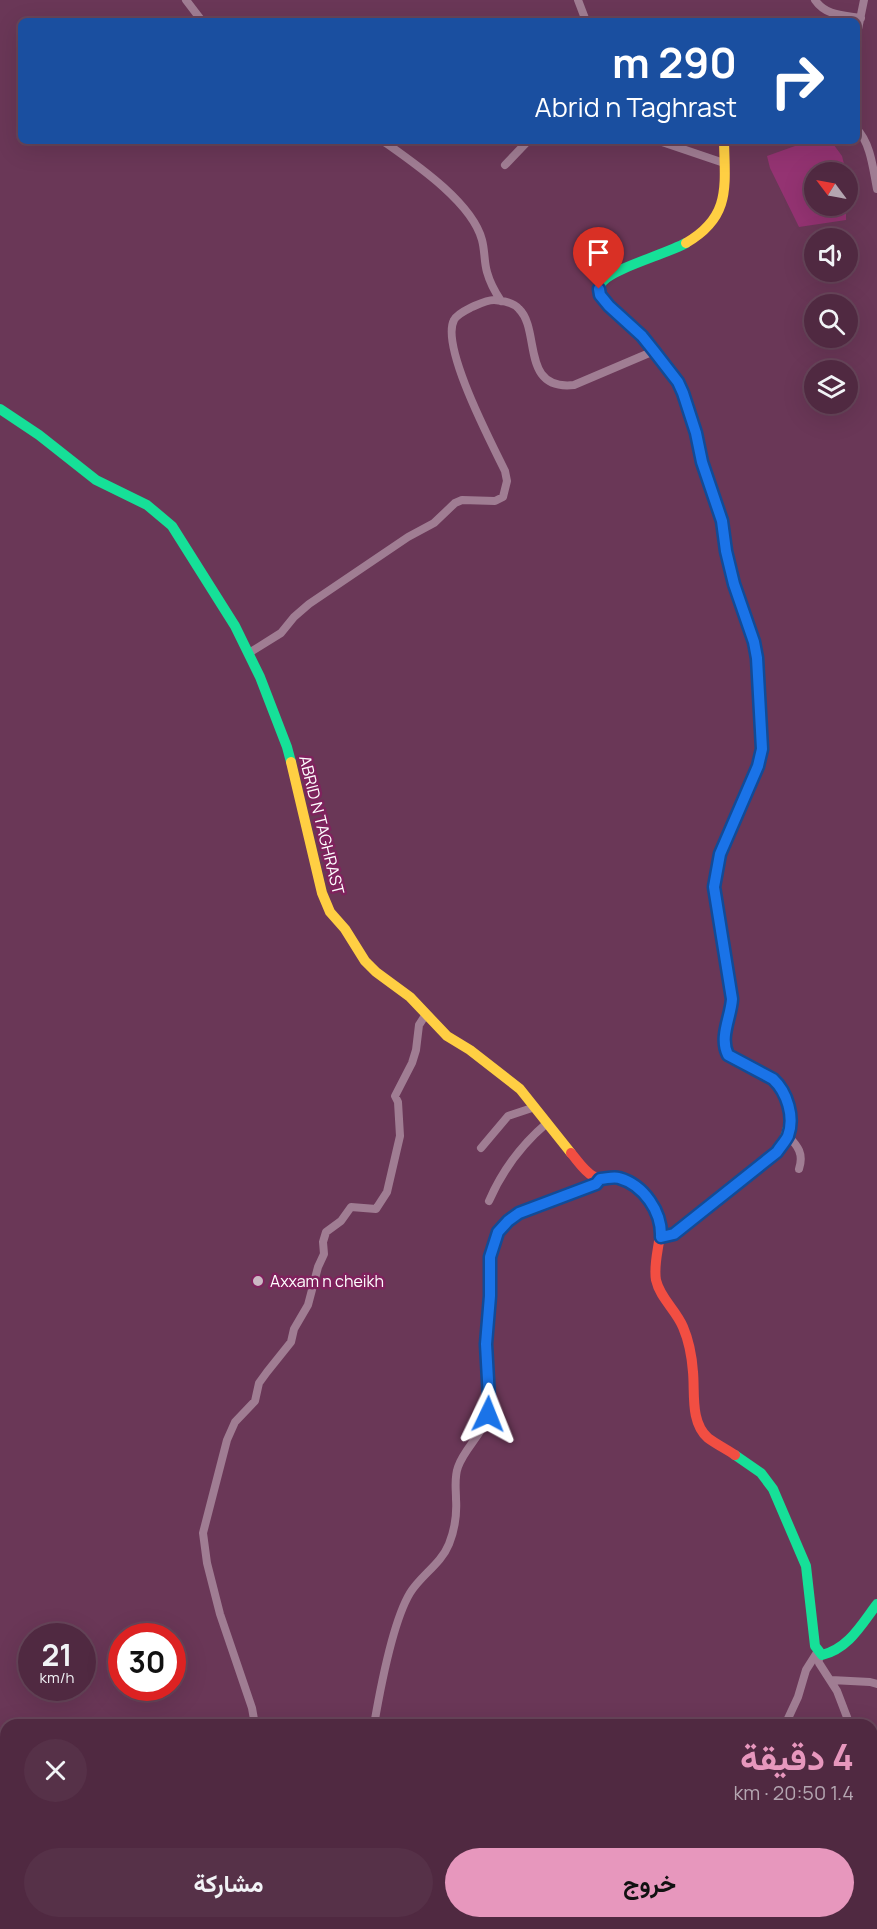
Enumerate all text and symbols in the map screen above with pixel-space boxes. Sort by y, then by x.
text: 290 m [612,33,737,91]
icon: right [758,42,836,120]
text: Abrid n Taghrast [535,88,737,125]
north arrow [804,162,858,216]
map controls [804,162,858,414]
pin [573,227,624,289]
button: sound [804,228,858,282]
icon: arrive [582,236,615,269]
button: search [804,294,858,348]
button: layers [804,360,858,414]
street label: ABRID N TAGHRAST [294,753,350,897]
place label: Axxam n cheikh [270,1270,384,1292]
marker: Axxam n cheikh [251,1274,265,1288]
position arrow [456,1382,520,1446]
speed limit sign: 30 [108,1623,186,1701]
text: 21 [41,1634,73,1675]
text: km/h [40,1667,74,1688]
text: 4 دقيقة [740,1732,854,1781]
button: close [24,1739,87,1802]
text: 1.4 km · 20:50 [733,1779,854,1806]
button: مشاركة [24,1848,433,1917]
button: خروج [445,1848,854,1917]

